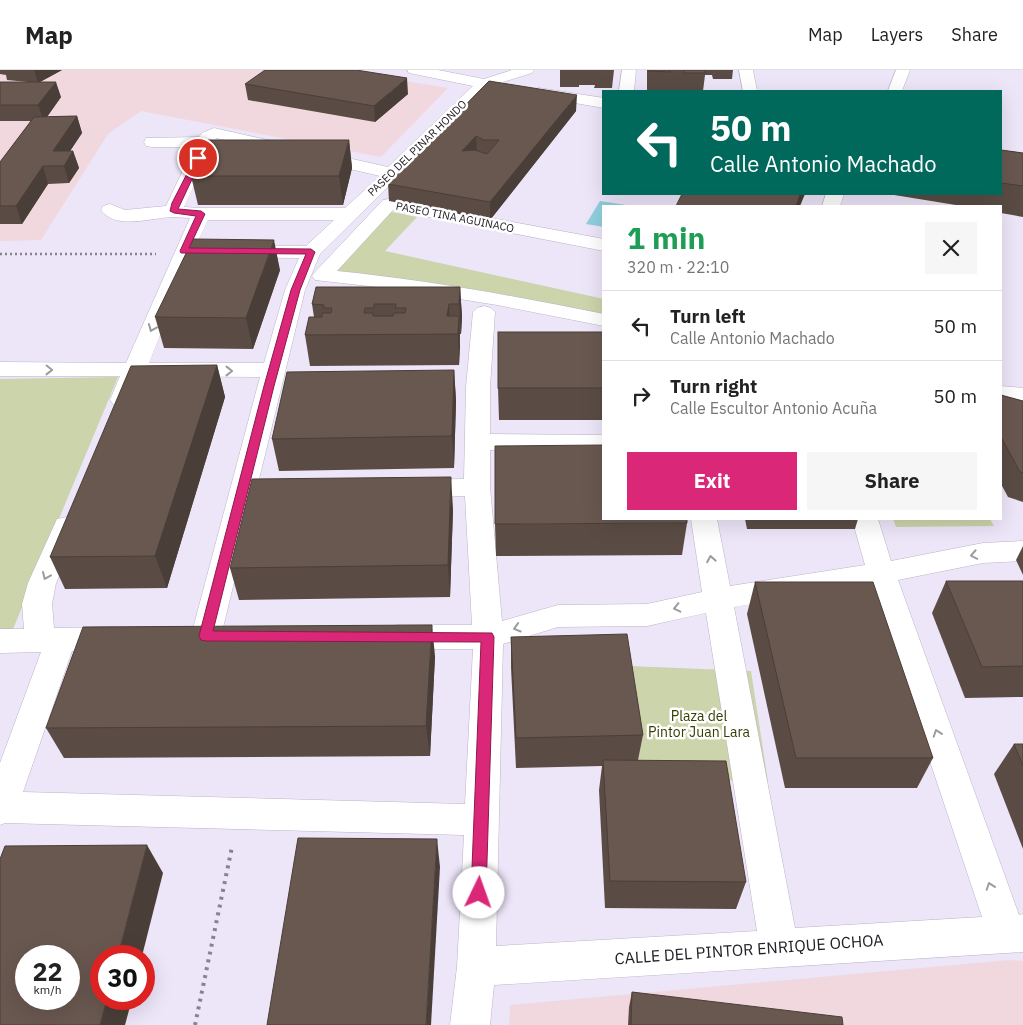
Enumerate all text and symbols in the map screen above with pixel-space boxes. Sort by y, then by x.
text: Map [25,19,73,51]
text: Map [808,23,843,46]
text: Layers [871,23,923,46]
text: Share [951,23,998,46]
street label: PASEO DEL PINAR HONDO [365,97,470,199]
text: 50 m [710,105,792,151]
icon: left [627,110,692,175]
pin [177,137,219,179]
icon: arrive [184,144,212,172]
text: Calle Antonio Machado [710,149,937,178]
street label: PASEO TINA AGUINACO [395,199,515,235]
text: 1 min [627,218,705,257]
button: close [925,222,977,274]
text: 320 m · 22:10 [627,257,729,277]
text: Turn left [670,304,746,328]
icon: left [627,312,655,340]
text: 50 m [933,314,977,338]
one-way arrow [148,324,158,332]
text: Calle Antonio Machado [670,328,835,348]
one-way arrow [45,365,53,375]
one-way arrow [225,366,233,376]
text: Turn right [670,374,757,398]
icon: right [627,382,655,410]
text: 50 m [933,384,977,408]
text: Calle Escultor Antonio Acuña [670,398,877,418]
button: Exit [627,452,797,510]
button: Share [807,452,977,510]
one-way arrow [970,549,979,560]
one-way arrow [706,554,716,563]
one-way arrow [41,571,52,580]
one-way arrow [672,602,681,613]
one-way arrow [513,623,522,633]
park label: Plaza del Pintor Juan Lara [648,707,750,741]
one-way arrow [932,729,942,738]
position arrow [452,866,504,918]
one-way arrow [986,883,996,891]
street label: CALLE DEL PINTOR ENRIQUE OCHOA [614,930,884,968]
speed limit sign: 30 [90,945,155,1010]
text: 22 [32,955,63,988]
text: km/h [33,982,62,997]

